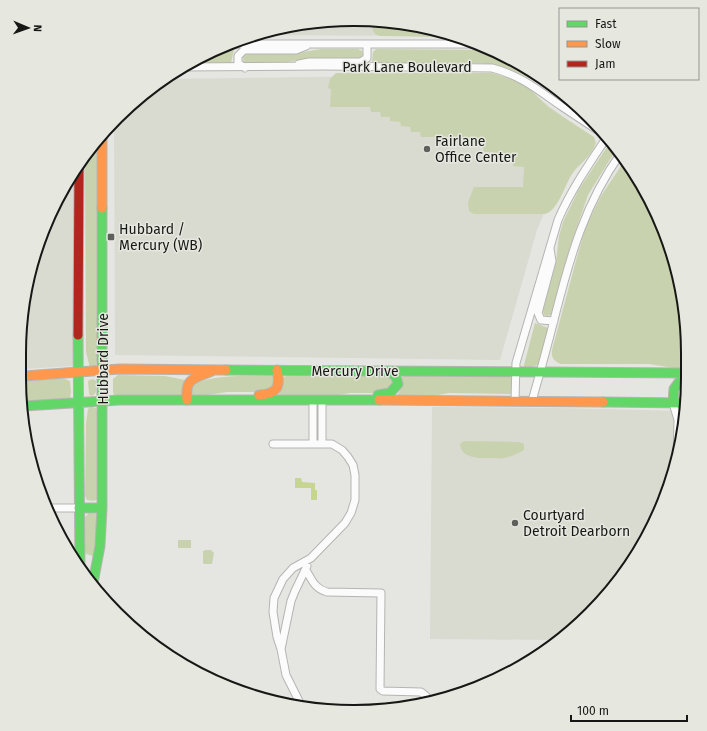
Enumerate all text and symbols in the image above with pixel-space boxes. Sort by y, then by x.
north arrow [8,8,48,48]
legend [559,8,699,80]
text: Fast [595,17,617,31]
text: N [31,24,44,32]
text: Slow [595,37,621,51]
text: Jam [595,57,615,71]
street label: Park Lane Boulevard [342,59,472,76]
place label: Fairlane Office Center [435,133,517,166]
marker: Fairlane Office Center [422,144,432,154]
place label: Hubbard / Mercury (WB) [119,221,202,254]
marker: Hubbard / Mercury (WB) [106,232,116,242]
street label: Hubbard Drive [95,313,112,405]
street label: Mercury Drive [311,363,399,380]
place label: Courtyard Detroit Dearborn [523,507,630,540]
marker: Courtyard Detroit Dearborn [510,518,520,528]
scale bar [571,697,687,723]
text: 100 m [577,704,609,718]

